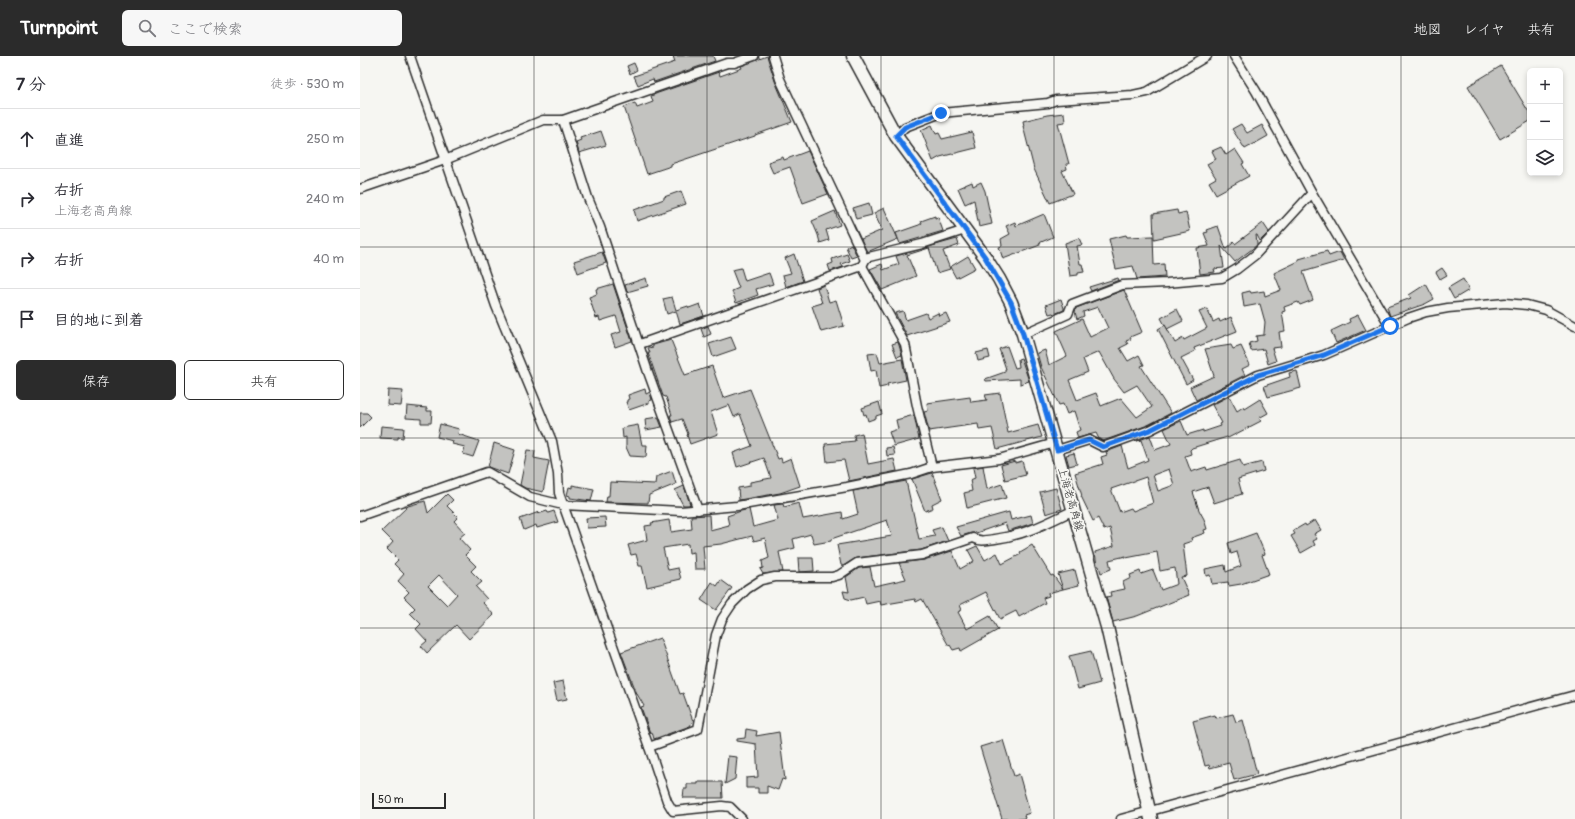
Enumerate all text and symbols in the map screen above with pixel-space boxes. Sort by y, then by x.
search box [122,10,402,46]
text: Turnpoint [20,16,98,40]
icon: search [136,17,158,39]
text: ここで検索 [168,20,243,39]
text: 地図 [1414,21,1442,38]
text: レイヤ [1464,21,1505,38]
text: 共有 [1527,21,1555,38]
map controls [1527,68,1563,176]
button: + [1527,68,1563,104]
text: 7 分 [16,74,46,95]
text: 徒歩 · 530 m [271,76,344,92]
route end [932,104,950,122]
button: − [1527,104,1563,140]
icon: ahead [16,128,38,150]
text: 直進 [54,131,84,150]
text: 250 m [306,131,344,147]
button: layers [1527,140,1563,176]
text: 右折 [54,181,84,200]
icon: right [16,188,38,210]
text: 240 m [306,191,344,207]
text: 上海老高角線 [54,203,132,219]
icon: right [16,248,38,270]
text: 右折 [54,251,84,270]
text: 40 m [313,251,344,267]
icon: arrive [16,308,38,330]
text: 目的地に到着 [54,311,144,330]
route start [1381,317,1399,335]
button: 保存 [16,360,176,400]
button: 共有 [184,360,344,400]
street label: 上海老高角線 [1055,466,1086,533]
scale bar [372,791,446,810]
text: 50 m [378,793,404,806]

